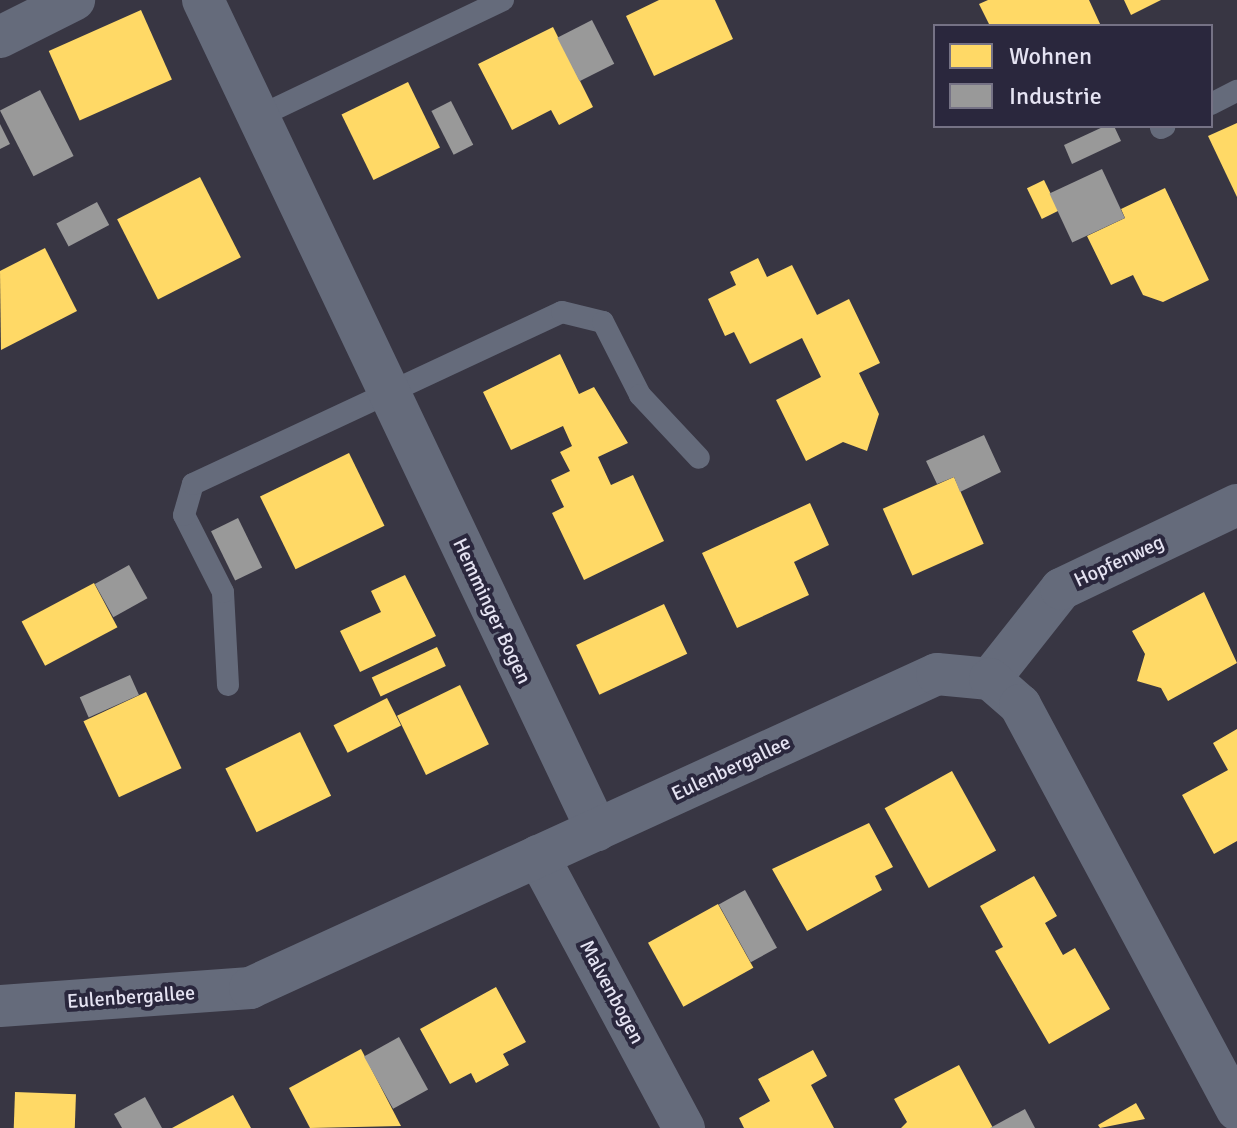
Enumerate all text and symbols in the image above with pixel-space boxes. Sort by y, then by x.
legend [933,24,1213,128]
text: Wohnen [1009,41,1092,71]
text: Industrie [1009,81,1102,111]
street label: Hopfenweg [1070,530,1168,592]
street label: Hemminger Bogen [448,534,536,688]
street label: Eulenbergallee [668,730,794,806]
street label: Malvenbogen [575,936,649,1048]
street label: Eulenbergallee [66,981,196,1013]

